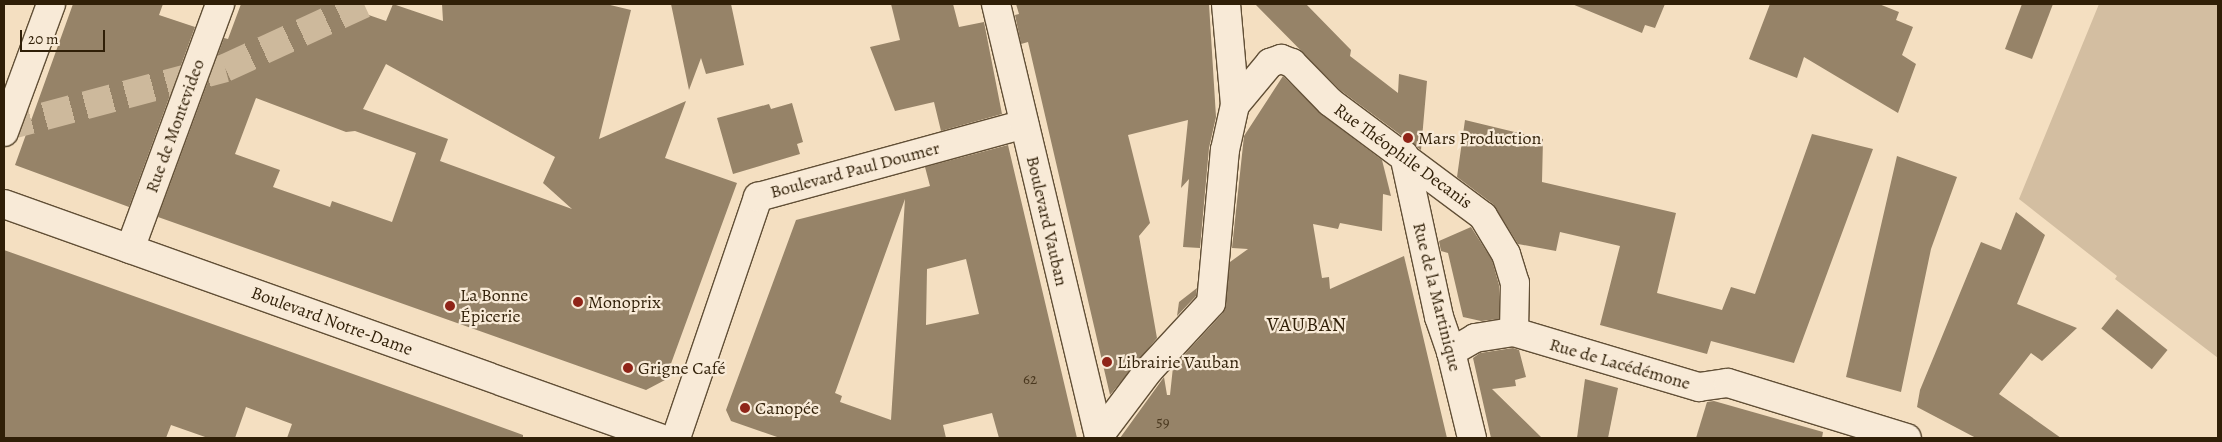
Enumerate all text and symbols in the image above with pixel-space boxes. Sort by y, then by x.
scale bar [22,20,108,52]
text: 20 m [28,29,59,49]
street label: Rue de Montevideo [141,56,209,196]
street label: Rue Théophile Decanis [1330,99,1476,213]
place label: Mars Production [1418,127,1541,149]
marker: Mars Production [1402,132,1414,144]
street label: Boulevard Paul Doumer [768,137,942,203]
street label: Boulevard Vauban [1022,154,1072,288]
street label: Rue de la Martinique [1408,220,1466,374]
street label: Boulevard Notre-Dame [248,282,416,360]
place label: La Bonne Épicerie [460,285,528,328]
place label: Monoprix [588,291,661,313]
marker: Monoprix [572,296,584,308]
marker: La Bonne Épicerie [444,300,456,312]
district label: VAUBAN [1266,312,1348,336]
street label: Rue de Lacédémone [1547,334,1693,394]
place label: Librairie Vauban [1117,351,1239,373]
marker: Librairie Vauban [1101,356,1113,368]
place label: Grigne Café [638,357,725,379]
marker: Grigne Café [622,362,634,374]
house number: 62 [1023,371,1037,389]
place label: Canopée [755,397,819,419]
marker: Canopée [739,402,751,414]
house number: 59 [1156,414,1170,432]

